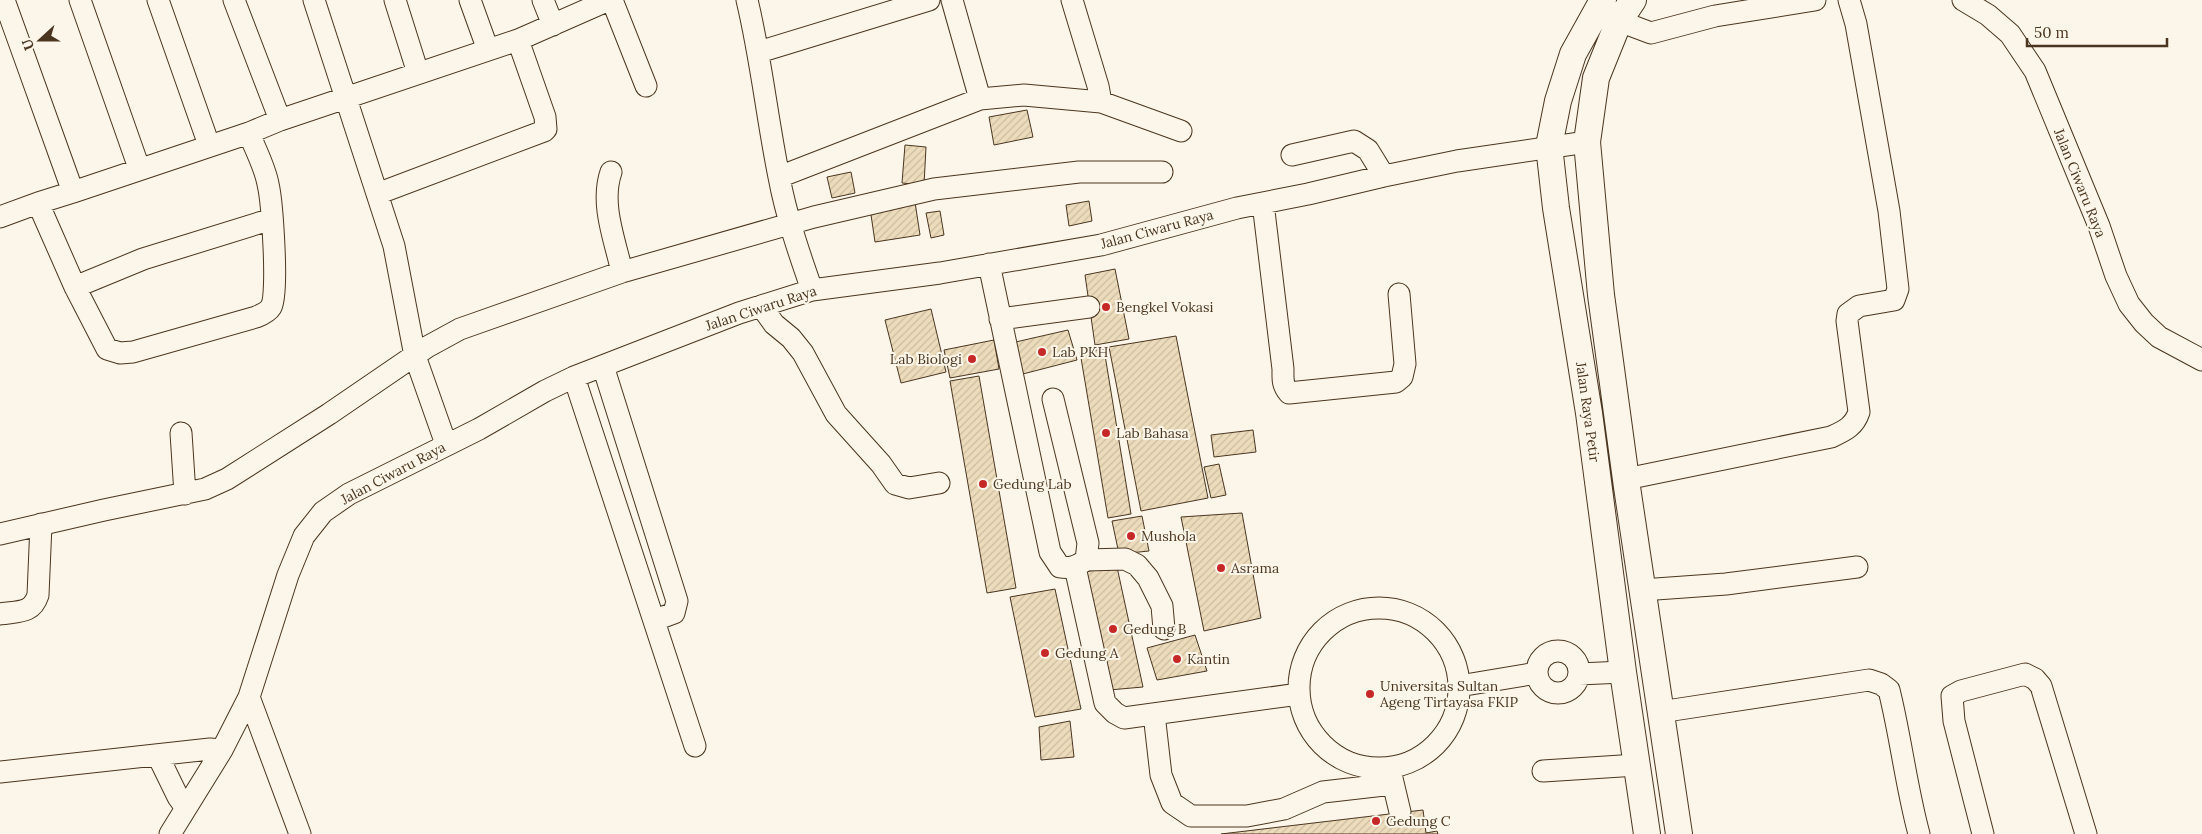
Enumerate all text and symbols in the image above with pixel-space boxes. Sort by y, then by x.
north arrow [15,15,65,65]
scale bar [2027,15,2167,47]
text: 50 m [2034,23,2069,42]
text: U [17,36,38,53]
street label: Jalan Ciwaru Raya [2050,125,2110,240]
street label: Jalan Ciwaru Raya [1098,205,1215,253]
street label: Jalan Ciwaru Raya [702,282,819,335]
place label: Bengkel Vokasi [1116,298,1213,316]
marker: Bengkel Vokasi [1100,301,1112,313]
place label: Lab PKH [1052,343,1108,361]
marker: Lab PKH [1036,346,1048,358]
place label: Lab Biologi [890,350,962,368]
marker: Lab Biologi [966,353,978,365]
street label: Jalan Raya Petir [1572,360,1604,463]
place label: Lab Bahasa [1116,424,1189,442]
marker: Lab Bahasa [1100,427,1112,439]
street label: Jalan Ciwaru Raya [337,438,448,509]
place label: Gedung Lab [993,475,1072,493]
marker: Gedung Lab [977,478,989,490]
place label: Mushola [1141,527,1196,545]
marker: Mushola [1125,530,1137,542]
place label: Asrama [1230,559,1279,577]
marker: Asrama [1215,562,1227,574]
place label: Gedung B [1123,620,1187,638]
marker: Gedung B [1107,623,1119,635]
place label: Gedung A [1055,644,1119,662]
marker: Gedung A [1039,647,1051,659]
place label: Kantin [1187,650,1231,668]
marker: Kantin [1171,653,1183,665]
place label: Universitas Sultan Ageng Tirtayasa FKIP [1379,677,1518,711]
marker: Universitas Sultan Ageng Tirtayasa FKIP [1364,688,1376,700]
place label: Gedung C [1386,812,1451,830]
marker: Gedung C [1370,815,1382,827]

